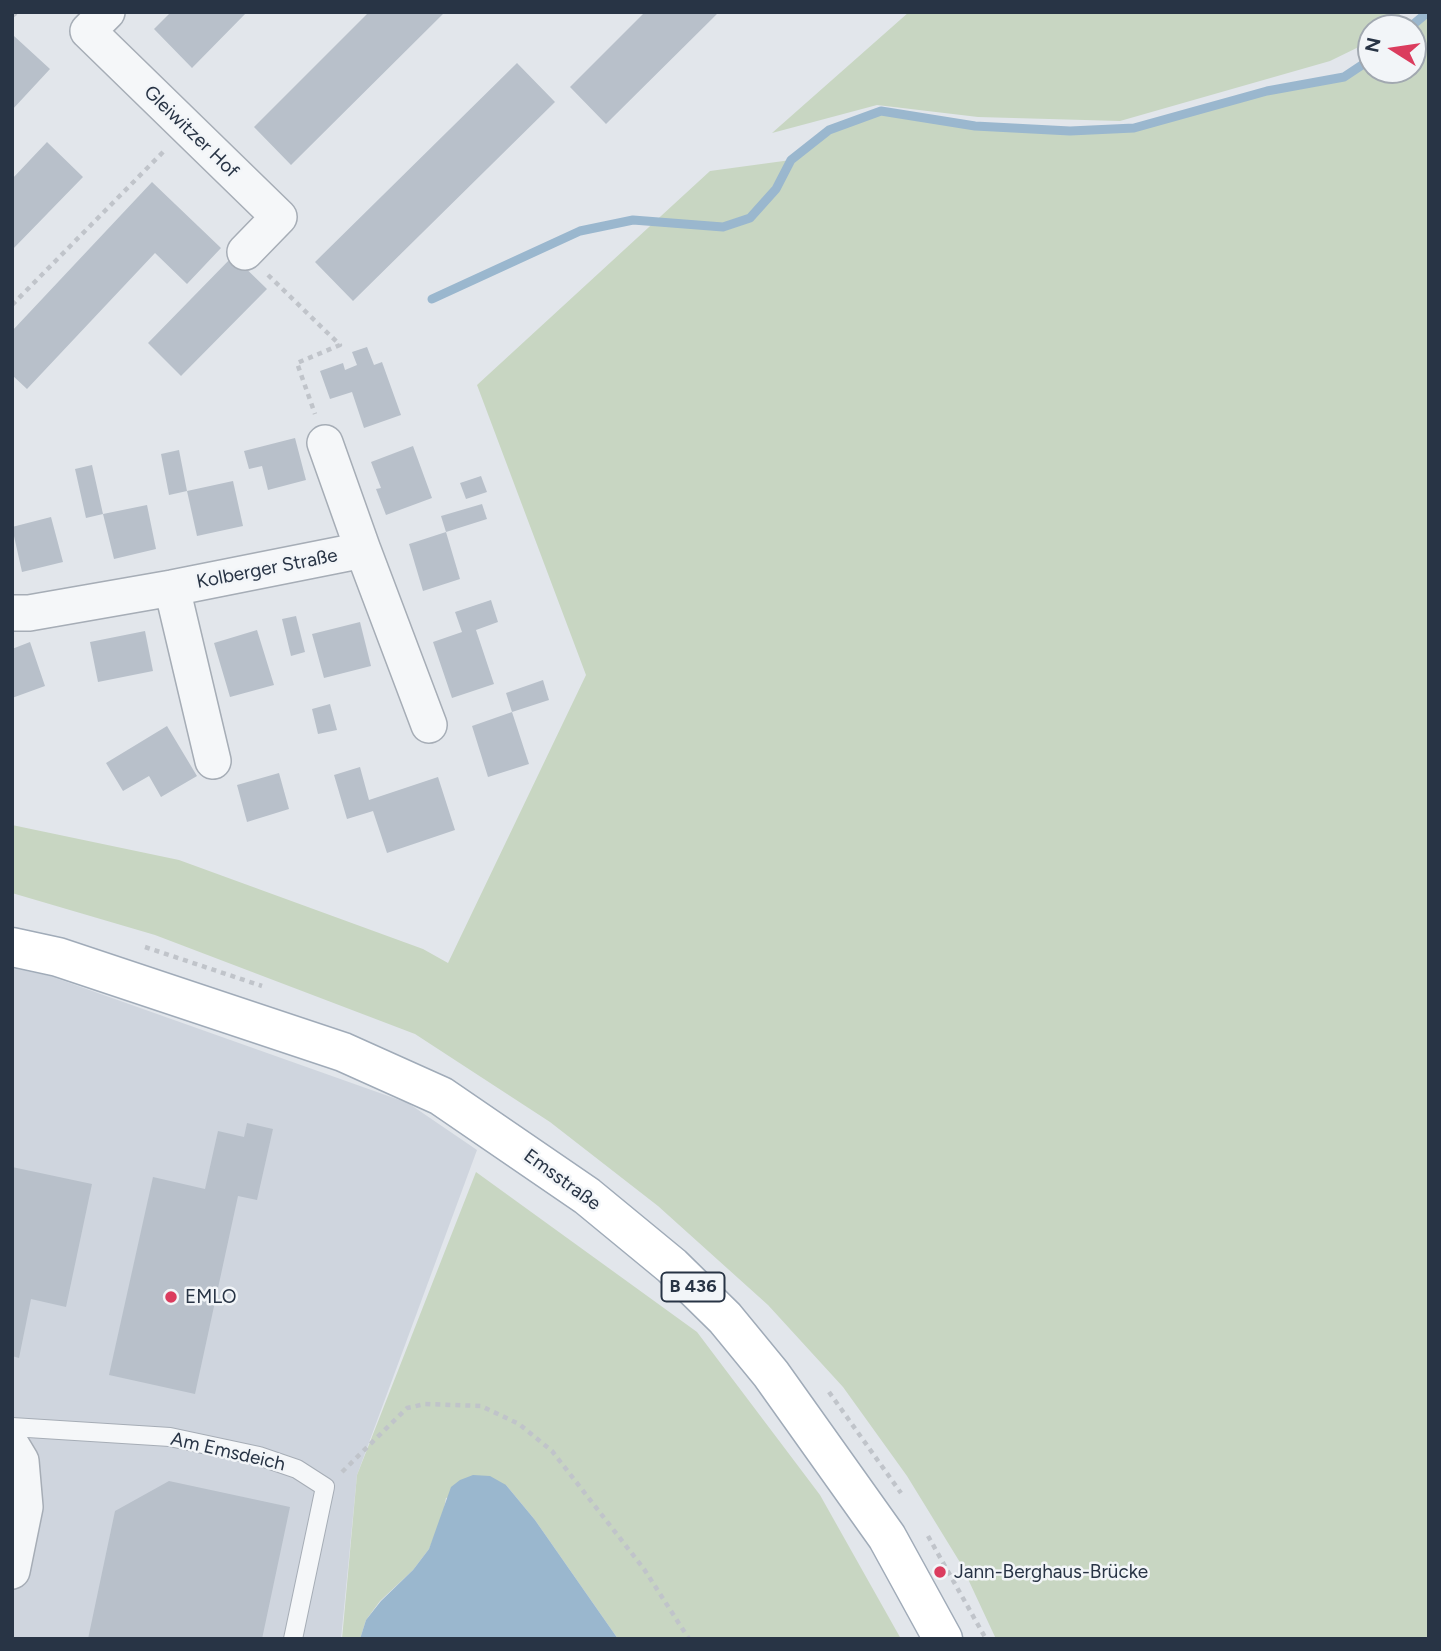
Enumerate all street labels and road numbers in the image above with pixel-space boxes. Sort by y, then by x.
street label: Gleiwitzer Hof [139,81,243,183]
street label: Kolberger Straße [195,544,339,594]
street label: Emsstraße [519,1144,605,1216]
road number: B 436 [662,1272,724,1302]
street label: Am Emsdeich [169,1428,287,1476]

